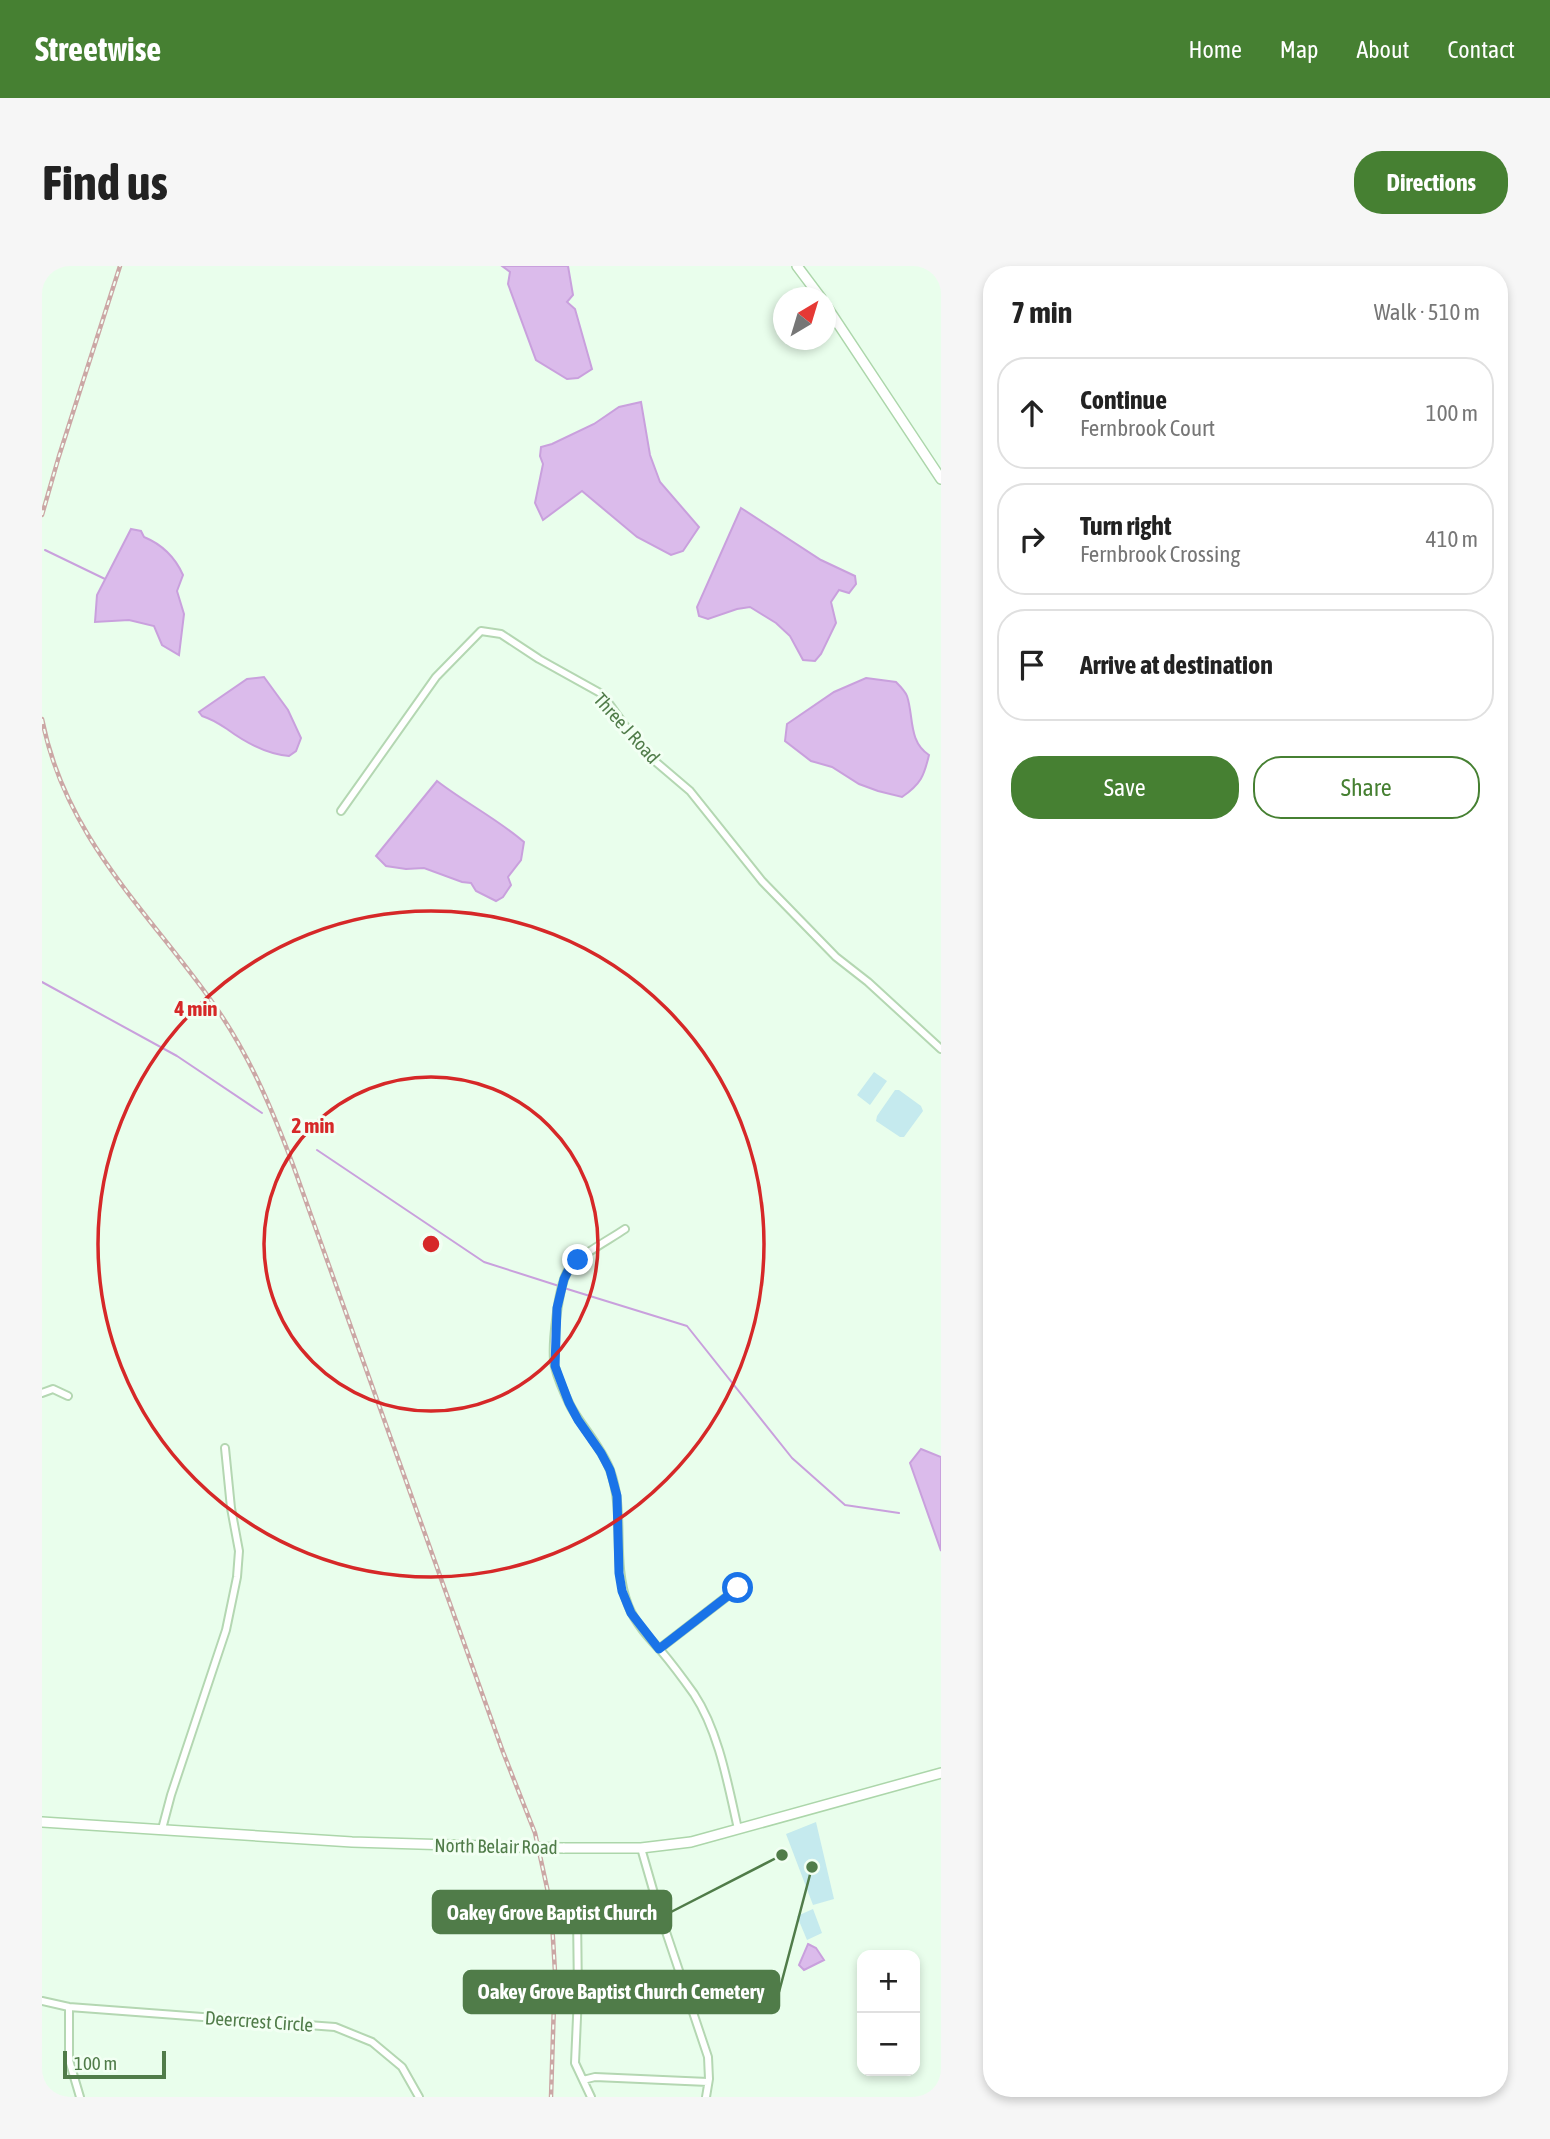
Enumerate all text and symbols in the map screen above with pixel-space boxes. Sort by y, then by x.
text: Streetwise [35,30,161,68]
text: Home [1188,36,1242,63]
text: Map [1280,36,1318,63]
text: About [1356,36,1409,63]
text: Contact [1447,36,1515,63]
button: Directions [1354,151,1508,214]
text: Find us [42,154,168,210]
north arrow [773,287,836,350]
text: 7 min [1011,295,1072,329]
text: Walk · 510 m [1374,299,1480,325]
text: Continue [1080,385,1167,415]
icon: ahead [1013,394,1051,432]
text: 100 m [1426,400,1478,426]
text: Fernbrook Court [1080,415,1215,441]
text: Turn right [1080,511,1171,541]
icon: right [1013,520,1051,558]
text: 410 m [1426,526,1478,552]
text: Fernbrook Crossing [1080,541,1240,567]
icon: arrive [1013,646,1051,684]
text: Arrive at destination [1080,650,1273,680]
street label: Three J Road [590,688,664,768]
button: Save [1011,756,1239,819]
button: Share [1253,756,1480,819]
text: 4 min [174,996,217,1020]
text: 2 min [292,1113,334,1137]
centre of rings [419,1232,443,1256]
route end [562,1244,593,1275]
route start [722,1572,753,1603]
street label: North Belair Road [434,1834,558,1858]
callout: Oakey Grove Baptist Church [433,1891,671,1933]
text: Oakey Grove Baptist Church [447,1900,657,1924]
map controls [857,1950,920,2076]
button: + [857,1950,920,2013]
callout: Oakey Grove Baptist Church Cemetery [464,1971,779,2013]
text: Oakey Grove Baptist Church Cemetery [477,1979,765,2003]
street label: Deercrest Circle [204,2006,314,2036]
button: − [857,2013,920,2076]
scale bar [63,2048,166,2080]
text: 100 m [74,2052,117,2074]

